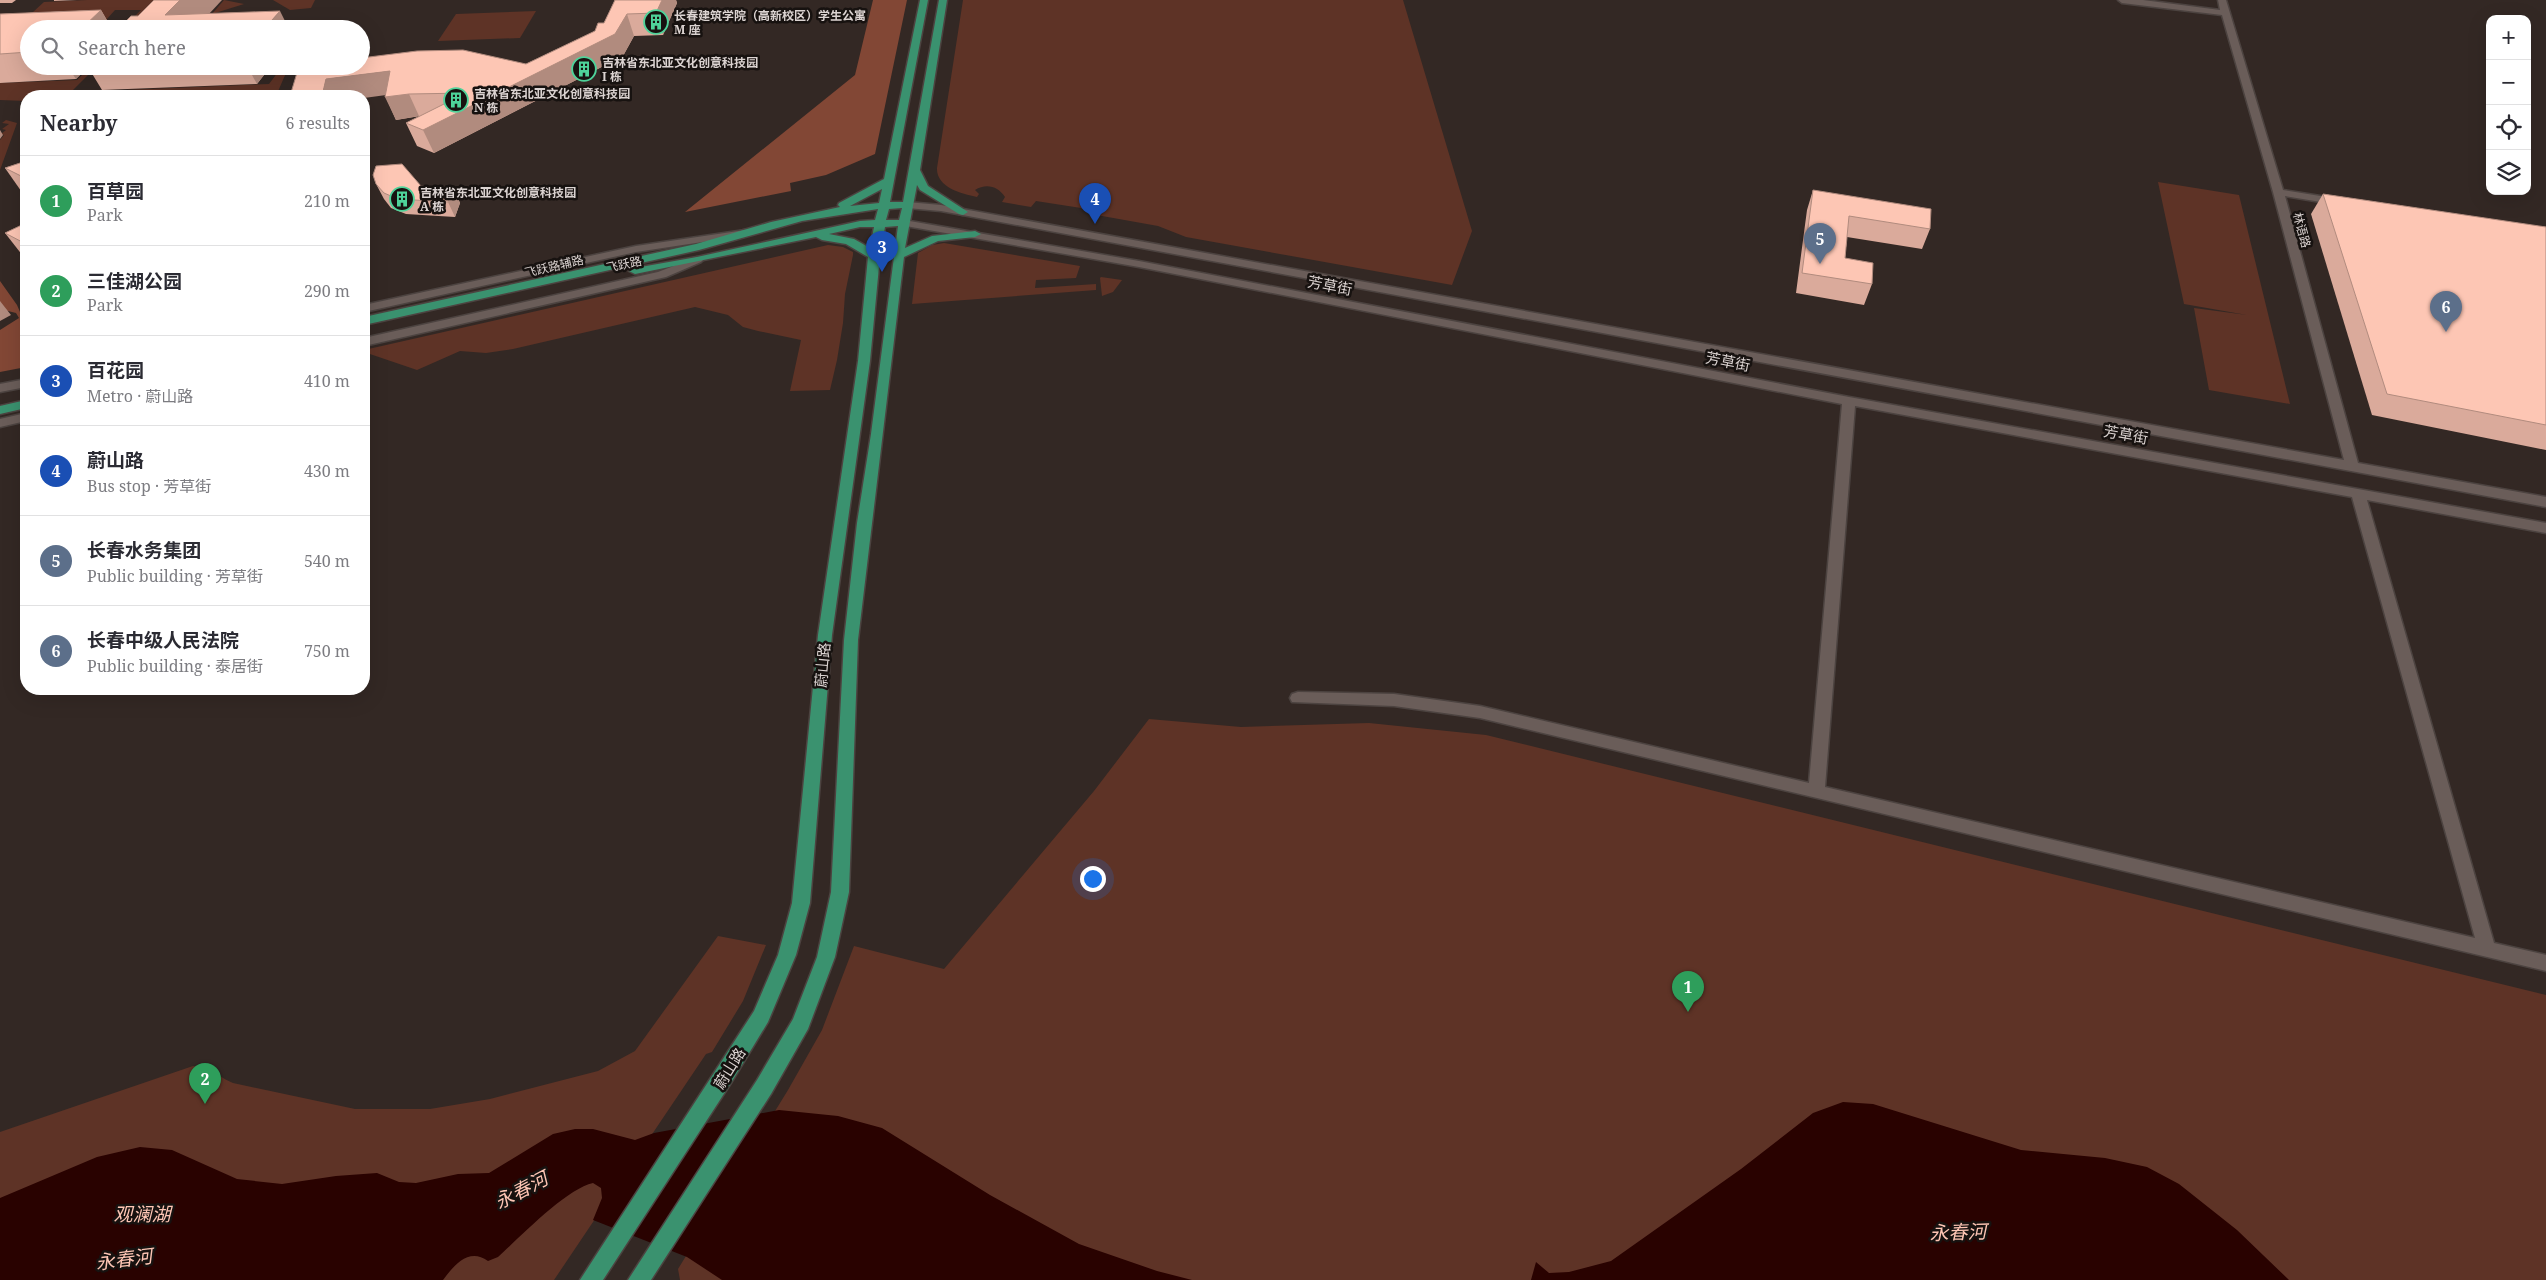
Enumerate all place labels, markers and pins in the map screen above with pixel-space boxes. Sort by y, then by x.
place label: 长春建筑学院（高新校区）学生公寓 M 座 [674,7,866,38]
building icon: 长春建筑学院（高新校区）学生公寓 M 座 [643,9,669,35]
place label: 吉林省东北亚文化创意科技园 I 栋 [602,54,758,85]
building icon: 吉林省东北亚文化创意科技园 I 栋 [571,56,597,82]
place label: 吉林省东北亚文化创意科技园 N 栋 [474,85,630,116]
building icon: 吉林省东北亚文化创意科技园 N 栋 [443,87,469,113]
pin: 4 [1079,183,1111,224]
place label: 吉林省东北亚文化创意科技园 A 栋 [420,184,576,215]
building icon: 吉林省东北亚文化创意科技园 A 栋 [389,186,415,212]
pin: 5 [1804,223,1836,264]
pin: 3 [866,231,898,272]
pin: 6 [2430,291,2462,332]
pin: 1 [1672,971,1704,1012]
pin: 2 [189,1063,221,1104]

